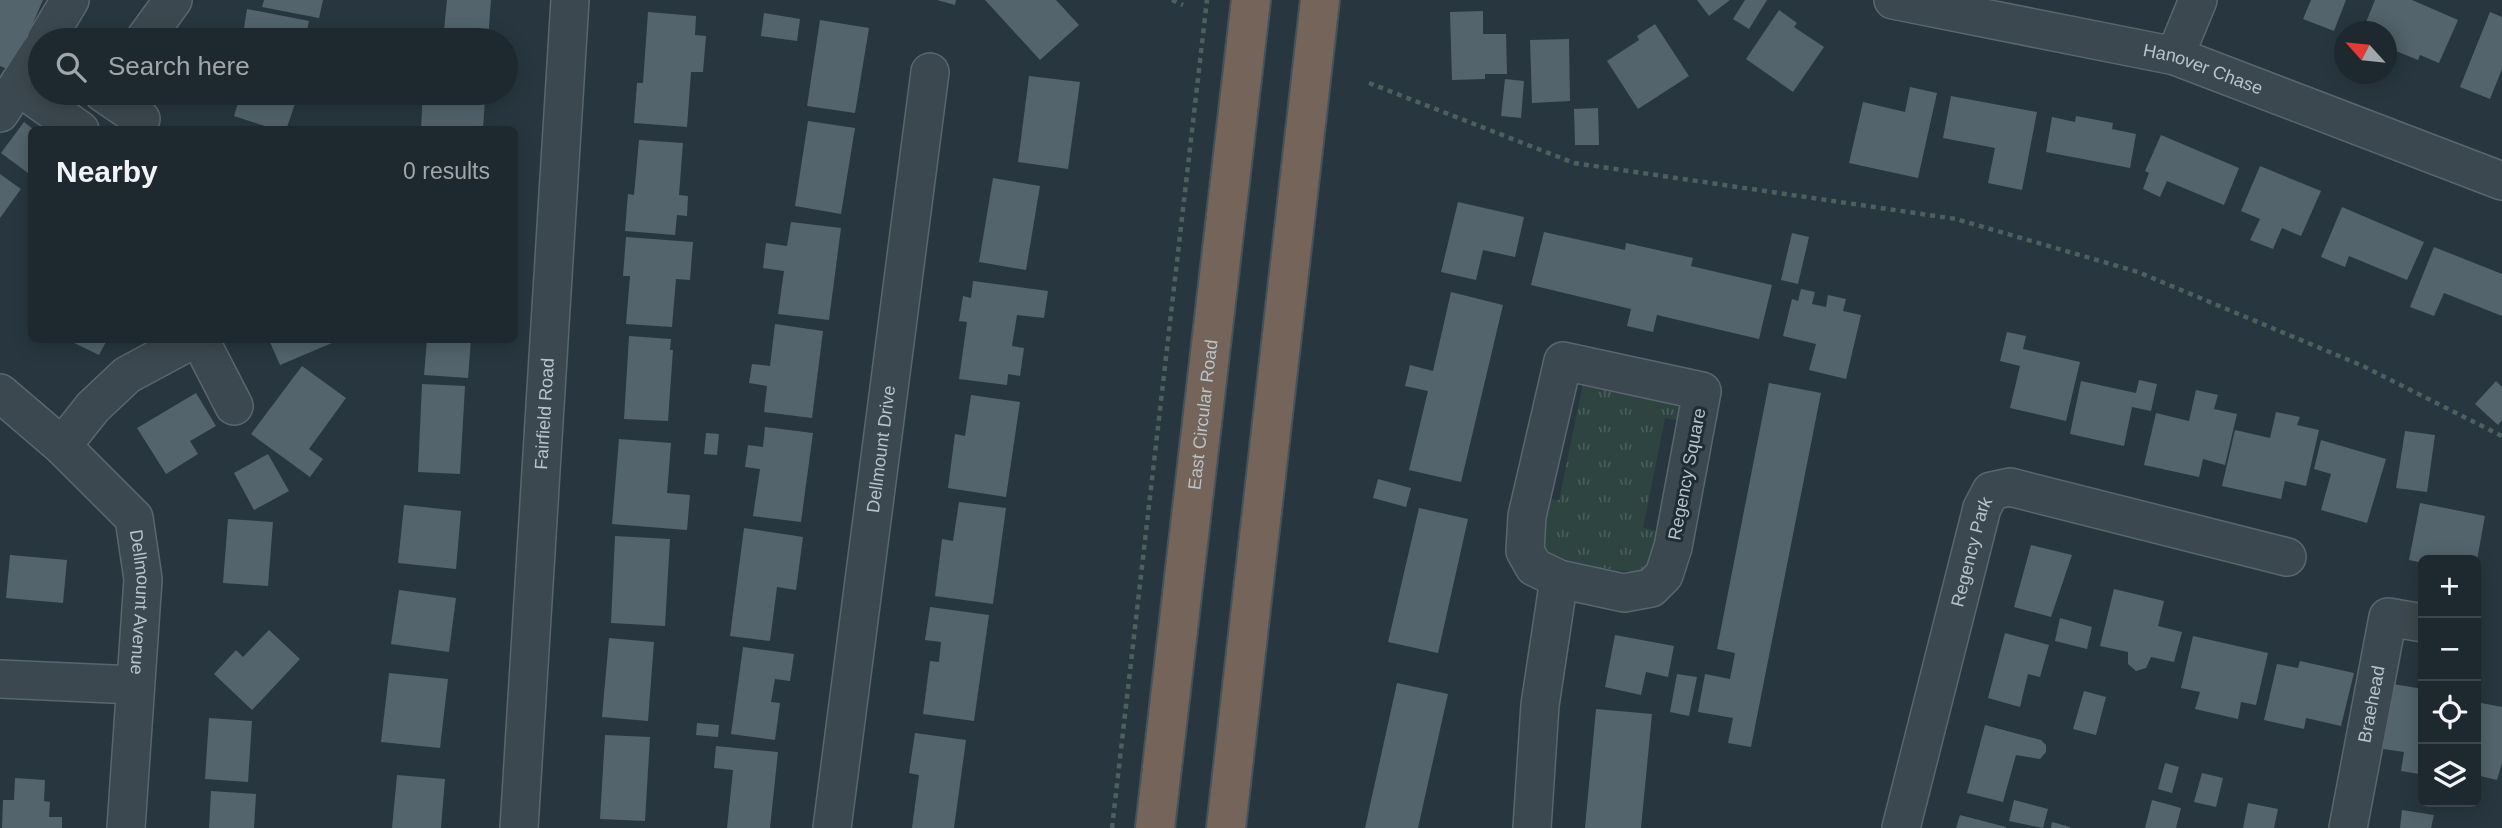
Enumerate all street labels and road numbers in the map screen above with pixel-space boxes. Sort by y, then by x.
street label: Hanover Chase [2142,40,2265,99]
street label: East Circular Road [1184,339,1222,491]
street label: Fairfield Road [531,357,558,470]
street label: Dellmount Drive [863,384,899,514]
street label: Regency Square [1664,406,1710,542]
street label: Regency Park [1947,492,1997,609]
street label: Dellmount Avenue [126,528,153,675]
street label: Braehead [2354,664,2389,744]

